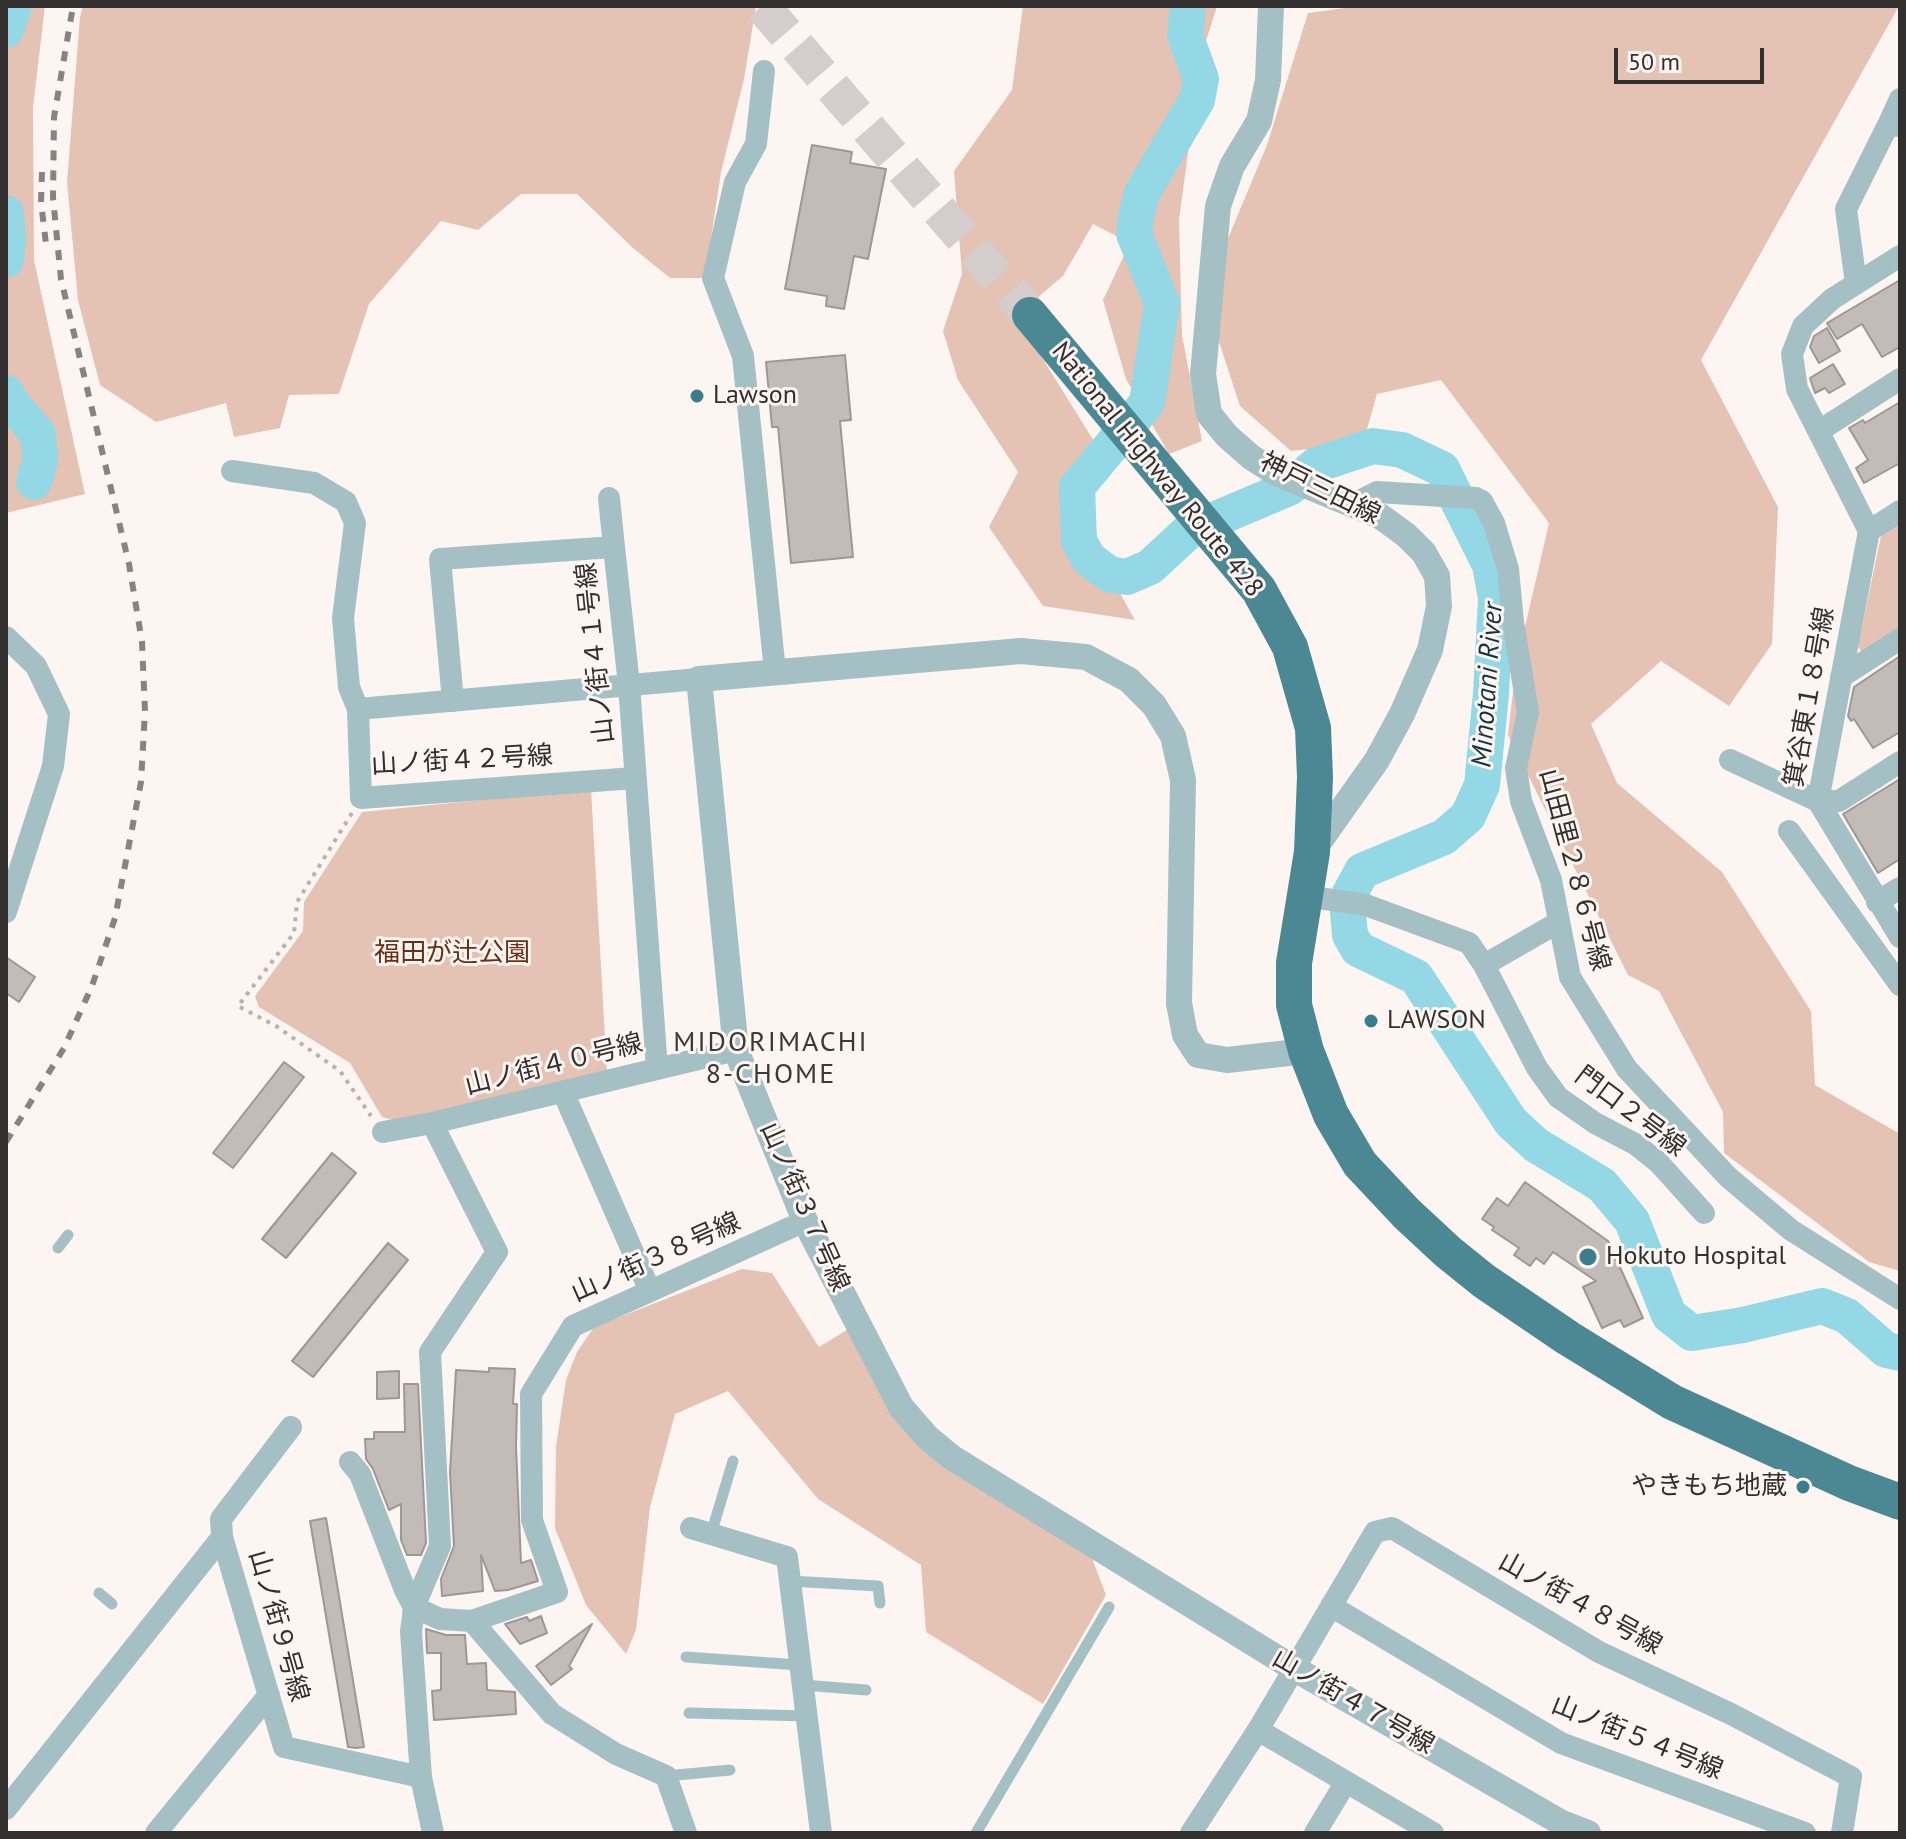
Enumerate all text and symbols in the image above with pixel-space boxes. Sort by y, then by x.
scale bar [1618,32,1768,82]
text: 50 m [1628,46,1680,77]
street label: National Highway Route 428 [1045,336,1269,604]
place label: Lawson [713,380,797,412]
marker: Lawson [688,387,706,405]
street label: 神戸三田線 [1255,446,1385,532]
street label: 山ノ街４１号線 [571,561,621,745]
water label: Minotani River [1465,601,1511,769]
street label: 箕谷東１８号線 [1779,605,1841,789]
street label: 山ノ街４２号線 [370,741,554,781]
street label: 山田里２８６号線 [1532,766,1616,974]
park label: 福田が辻公園 [374,938,530,970]
place label: LAWSON [1387,1005,1486,1037]
marker: LAWSON [1362,1012,1380,1030]
district label: MIDORIMACHI 8-CHOME [673,1026,869,1092]
street label: 山ノ街４０号線 [462,1028,646,1102]
street label: 門口２号線 [1569,1060,1691,1164]
street label: 山ノ街３７号線 [753,1118,855,1296]
street label: 山ノ街３８号線 [567,1207,745,1309]
place label: Hokuto Hospital [1606,1241,1786,1273]
marker: Hokuto Hospital [1577,1246,1599,1268]
place label: やきもち地蔵 [1631,1471,1787,1503]
marker: やきもち地蔵 [1794,1478,1812,1496]
street label: 山ノ街４８号線 [1493,1546,1667,1662]
street label: 山ノ街９号線 [242,1547,314,1705]
street label: 山ノ街４７号線 [1266,1643,1440,1761]
street label: 山ノ街５４号線 [1547,1689,1727,1787]

